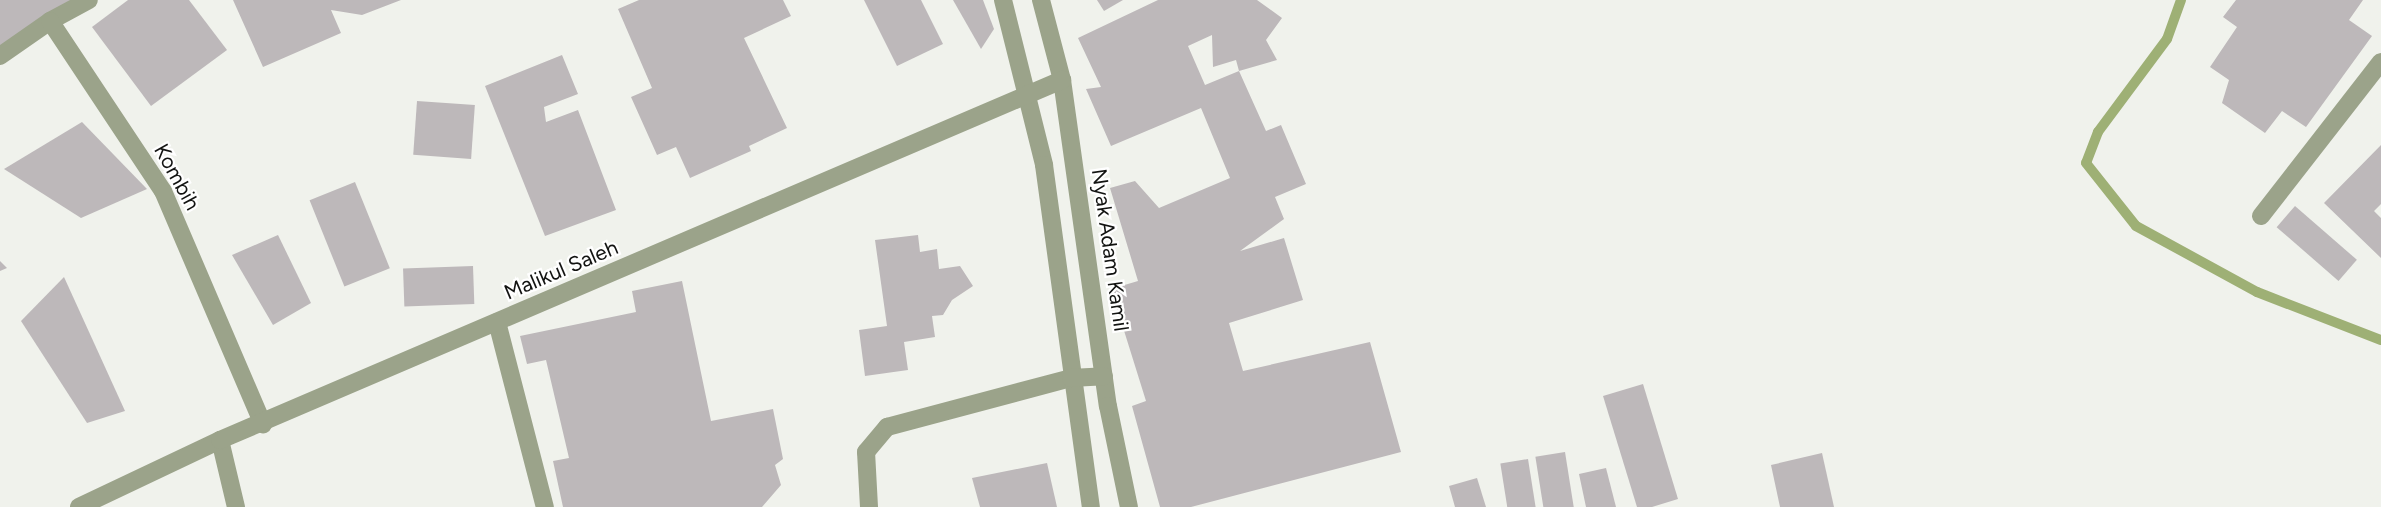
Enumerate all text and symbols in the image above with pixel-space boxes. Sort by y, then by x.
street label: Kombih [149,140,205,214]
street label: Nyak Adam Kamil [1086,167,1134,333]
street label: Malikul Saleh [500,235,622,305]

